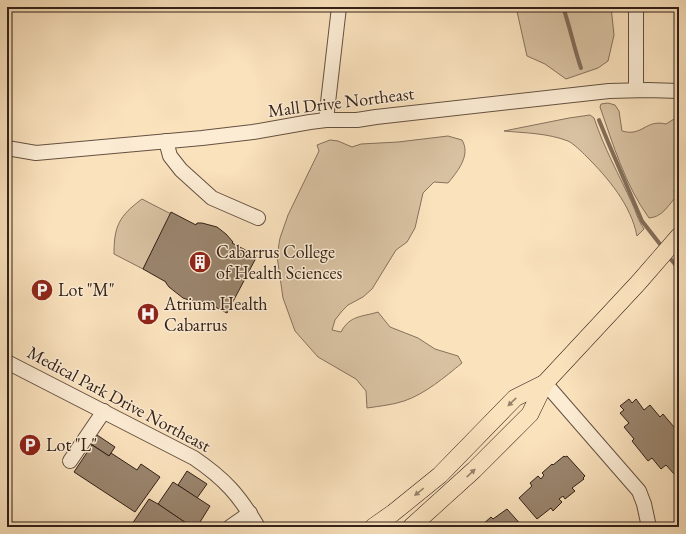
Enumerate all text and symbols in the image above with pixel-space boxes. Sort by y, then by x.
street label: Mall Drive Northeast [267,81,416,122]
place label: Cabarrus College of Health Sciences [216,240,342,284]
building icon: Cabarrus College of Health Sciences [187,249,213,275]
parking icon: Lot "M" [29,277,55,303]
place label: Lot "M" [58,278,115,301]
place label: Atrium Health Cabarrus [163,292,268,336]
hospital icon: Atrium Health Cabarrus [135,301,161,327]
street label: Medical Park Drive Northeast [24,340,215,457]
one-way arrow [507,397,517,407]
parking icon: Lot "L" [17,432,43,458]
place label: Lot "L" [46,433,97,456]
one-way arrow [466,468,476,478]
one-way arrow [413,488,424,497]

